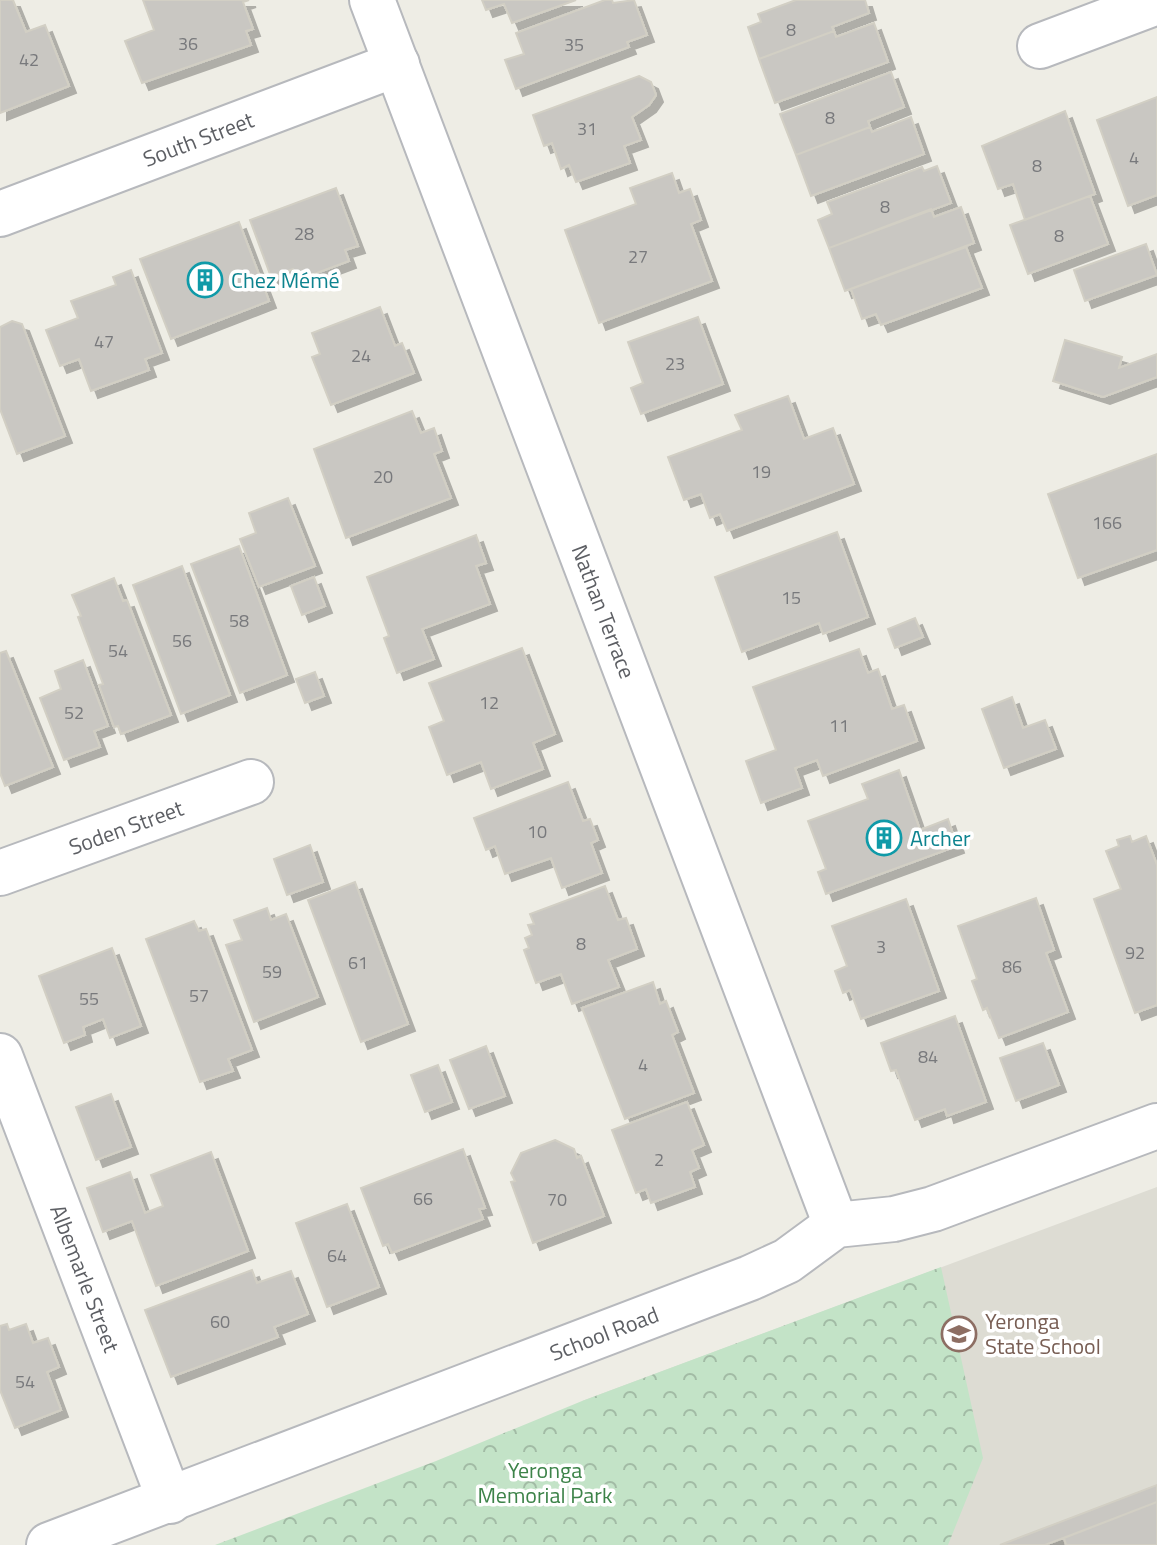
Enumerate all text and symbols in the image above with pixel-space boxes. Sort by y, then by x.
house number: 8 [786,16,796,43]
house number: 36 [178,30,198,57]
house number: 35 [564,31,584,58]
house number: 42 [19,46,39,73]
street label: South Street [138,102,259,176]
house number: 8 [825,104,835,131]
house number: 31 [577,115,597,142]
house number: 4 [1129,144,1139,171]
house number: 8 [1032,152,1042,179]
house number: 8 [880,193,890,220]
house number: 28 [294,220,314,247]
house number: 8 [1054,222,1064,249]
house number: 27 [628,243,648,270]
building icon: Chez Mémé [186,261,224,299]
place label: Chez Mémé [231,263,340,297]
house number: 47 [94,328,114,355]
house number: 24 [351,342,371,369]
house number: 23 [665,350,685,377]
house number: 19 [751,458,771,485]
house number: 20 [373,463,393,490]
house number: 166 [1092,509,1122,536]
street label: Nathan Terrace [563,540,644,683]
house number: 15 [781,584,801,611]
house number: 58 [229,607,249,634]
house number: 56 [172,627,192,654]
house number: 54 [108,637,128,664]
house number: 12 [479,689,499,716]
house number: 52 [64,699,84,726]
house number: 11 [829,712,849,739]
street label: Soden Street [64,791,188,864]
house number: 10 [527,818,547,845]
building icon: Archer [865,819,903,857]
place label: Archer [910,821,971,855]
house number: 8 [576,930,586,957]
house number: 3 [876,933,886,960]
house number: 92 [1125,939,1145,966]
house number: 61 [348,949,368,976]
house number: 86 [1002,953,1022,980]
house number: 59 [262,958,282,985]
house number: 57 [189,982,209,1009]
house number: 55 [79,985,99,1012]
house number: 84 [918,1043,938,1070]
house number: 4 [638,1051,648,1078]
house number: 2 [654,1146,664,1173]
house number: 66 [413,1185,433,1212]
house number: 70 [547,1186,567,1213]
street label: Albemarle Street [41,1199,129,1357]
house number: 64 [327,1242,347,1269]
street label: School Road [545,1297,664,1370]
place label: Yeronga State School [985,1304,1101,1363]
house number: 60 [210,1308,230,1335]
school or university icon: Yeronga State School [940,1315,978,1353]
house number: 54 [15,1368,35,1395]
park label: Yeronga Memorial Park [478,1453,613,1512]

